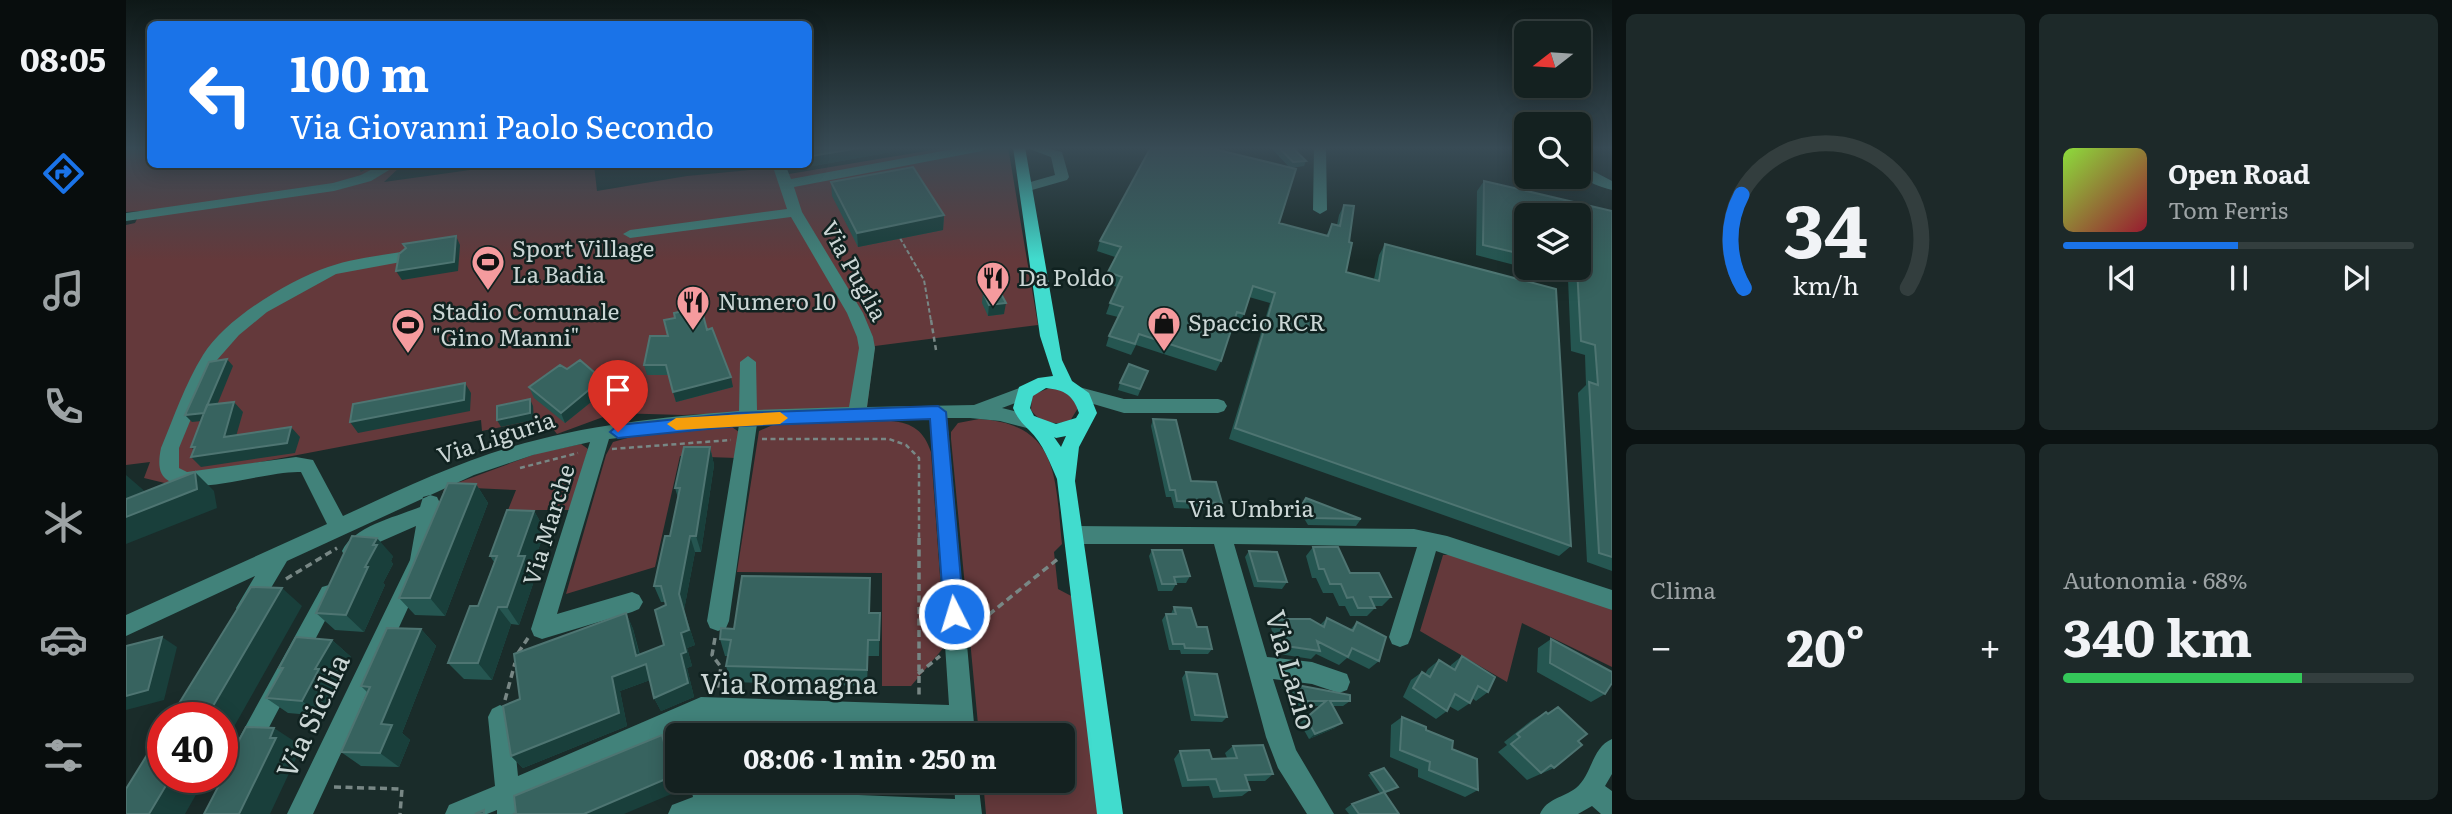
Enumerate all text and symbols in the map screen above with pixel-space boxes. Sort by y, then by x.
north arrow [1514,21,1591,98]
map controls [1514,21,1591,280]
text: 08:05 [20,34,106,82]
text: 100 m [290,34,429,107]
icon: left [175,49,266,140]
text: Via Giovanni Paolo Secondo [290,101,714,149]
button: search [1514,112,1591,189]
icon: directions [39,149,88,198]
text: Open Road [2168,153,2310,192]
text: 34 [1783,173,1868,281]
text: Tom Ferris [2168,192,2288,226]
button: layers [1514,203,1591,280]
street label: Via Puglia [814,214,898,327]
place label: Sport Village La Badia [512,230,654,290]
sports icon: Sport Village La Badia [469,243,507,292]
restaurant icon: Da Poldo [974,259,1012,308]
place label: Da Poldo [1018,259,1114,293]
icon: previous [2103,259,2141,297]
icon: pause [2220,259,2258,297]
icon: next [2337,259,2375,297]
icon: music [39,266,88,315]
text: km/h [1792,266,1859,303]
restaurant icon: Numero 10 [674,283,712,332]
place label: Numero 10 [718,283,836,317]
place label: Stadio Comunale "Gino Manni" [432,293,619,353]
shop icon: Spaccio RCR [1145,304,1183,353]
place label: Spaccio RCR [1188,304,1326,338]
sports icon: Stadio Comunale "Gino Manni" [389,306,427,355]
pin [588,360,648,432]
icon: arrive [599,371,637,409]
icon: phone [39,382,88,431]
street label: Via Liguria [432,401,559,471]
street label: Via Marche [513,460,582,589]
street label: Via Umbria [1188,490,1314,524]
icon: climate [39,498,88,547]
text: Autonomia · 68% [2063,562,2247,596]
text: Clima [1650,572,1716,606]
position arrow [917,577,991,651]
text: 340 km [2063,596,2252,673]
street label: Via Lazio [1256,605,1330,734]
text: 20° [1786,606,1865,683]
icon: car [39,615,88,664]
text: − [1650,616,1672,673]
text: + [1979,616,2001,673]
street label: Via Sicilia [264,646,358,785]
street label: Via Romagna [700,661,878,703]
speed limit sign: 40 [147,702,238,793]
icon: filters [39,731,88,780]
text: 08:06 · 1 min · 250 m [743,738,997,777]

